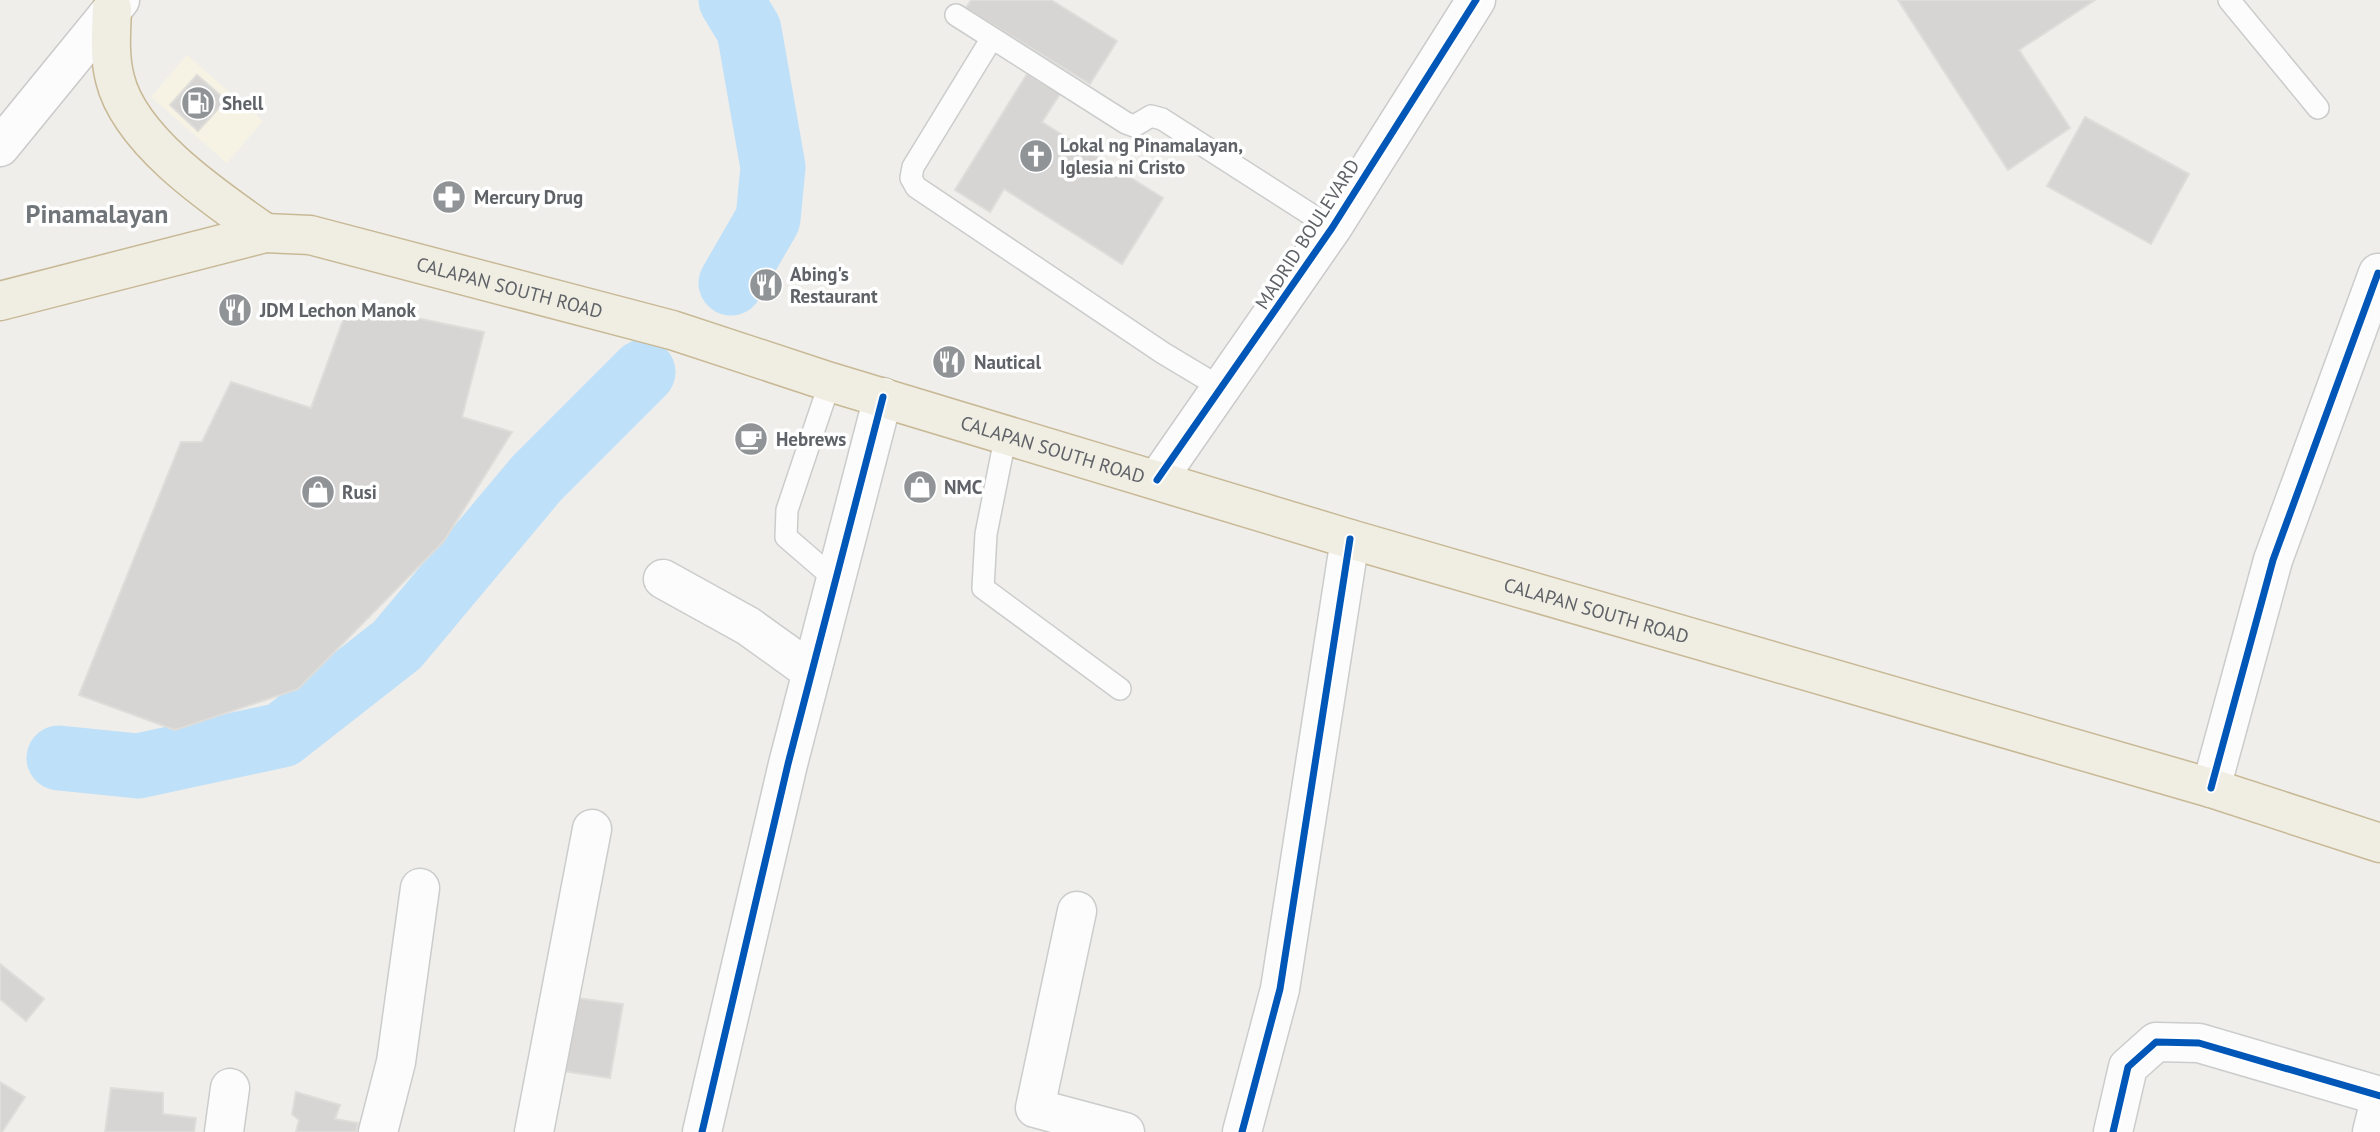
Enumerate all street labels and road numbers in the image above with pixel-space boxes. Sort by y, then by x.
street label: MADRID BOULEVARD [1250,154,1364,314]
street label: CALAPAN SOUTH ROAD [414,251,605,323]
street label: CALAPAN SOUTH ROAD [958,410,1148,488]
street label: CALAPAN SOUTH ROAD [1501,572,1692,648]

